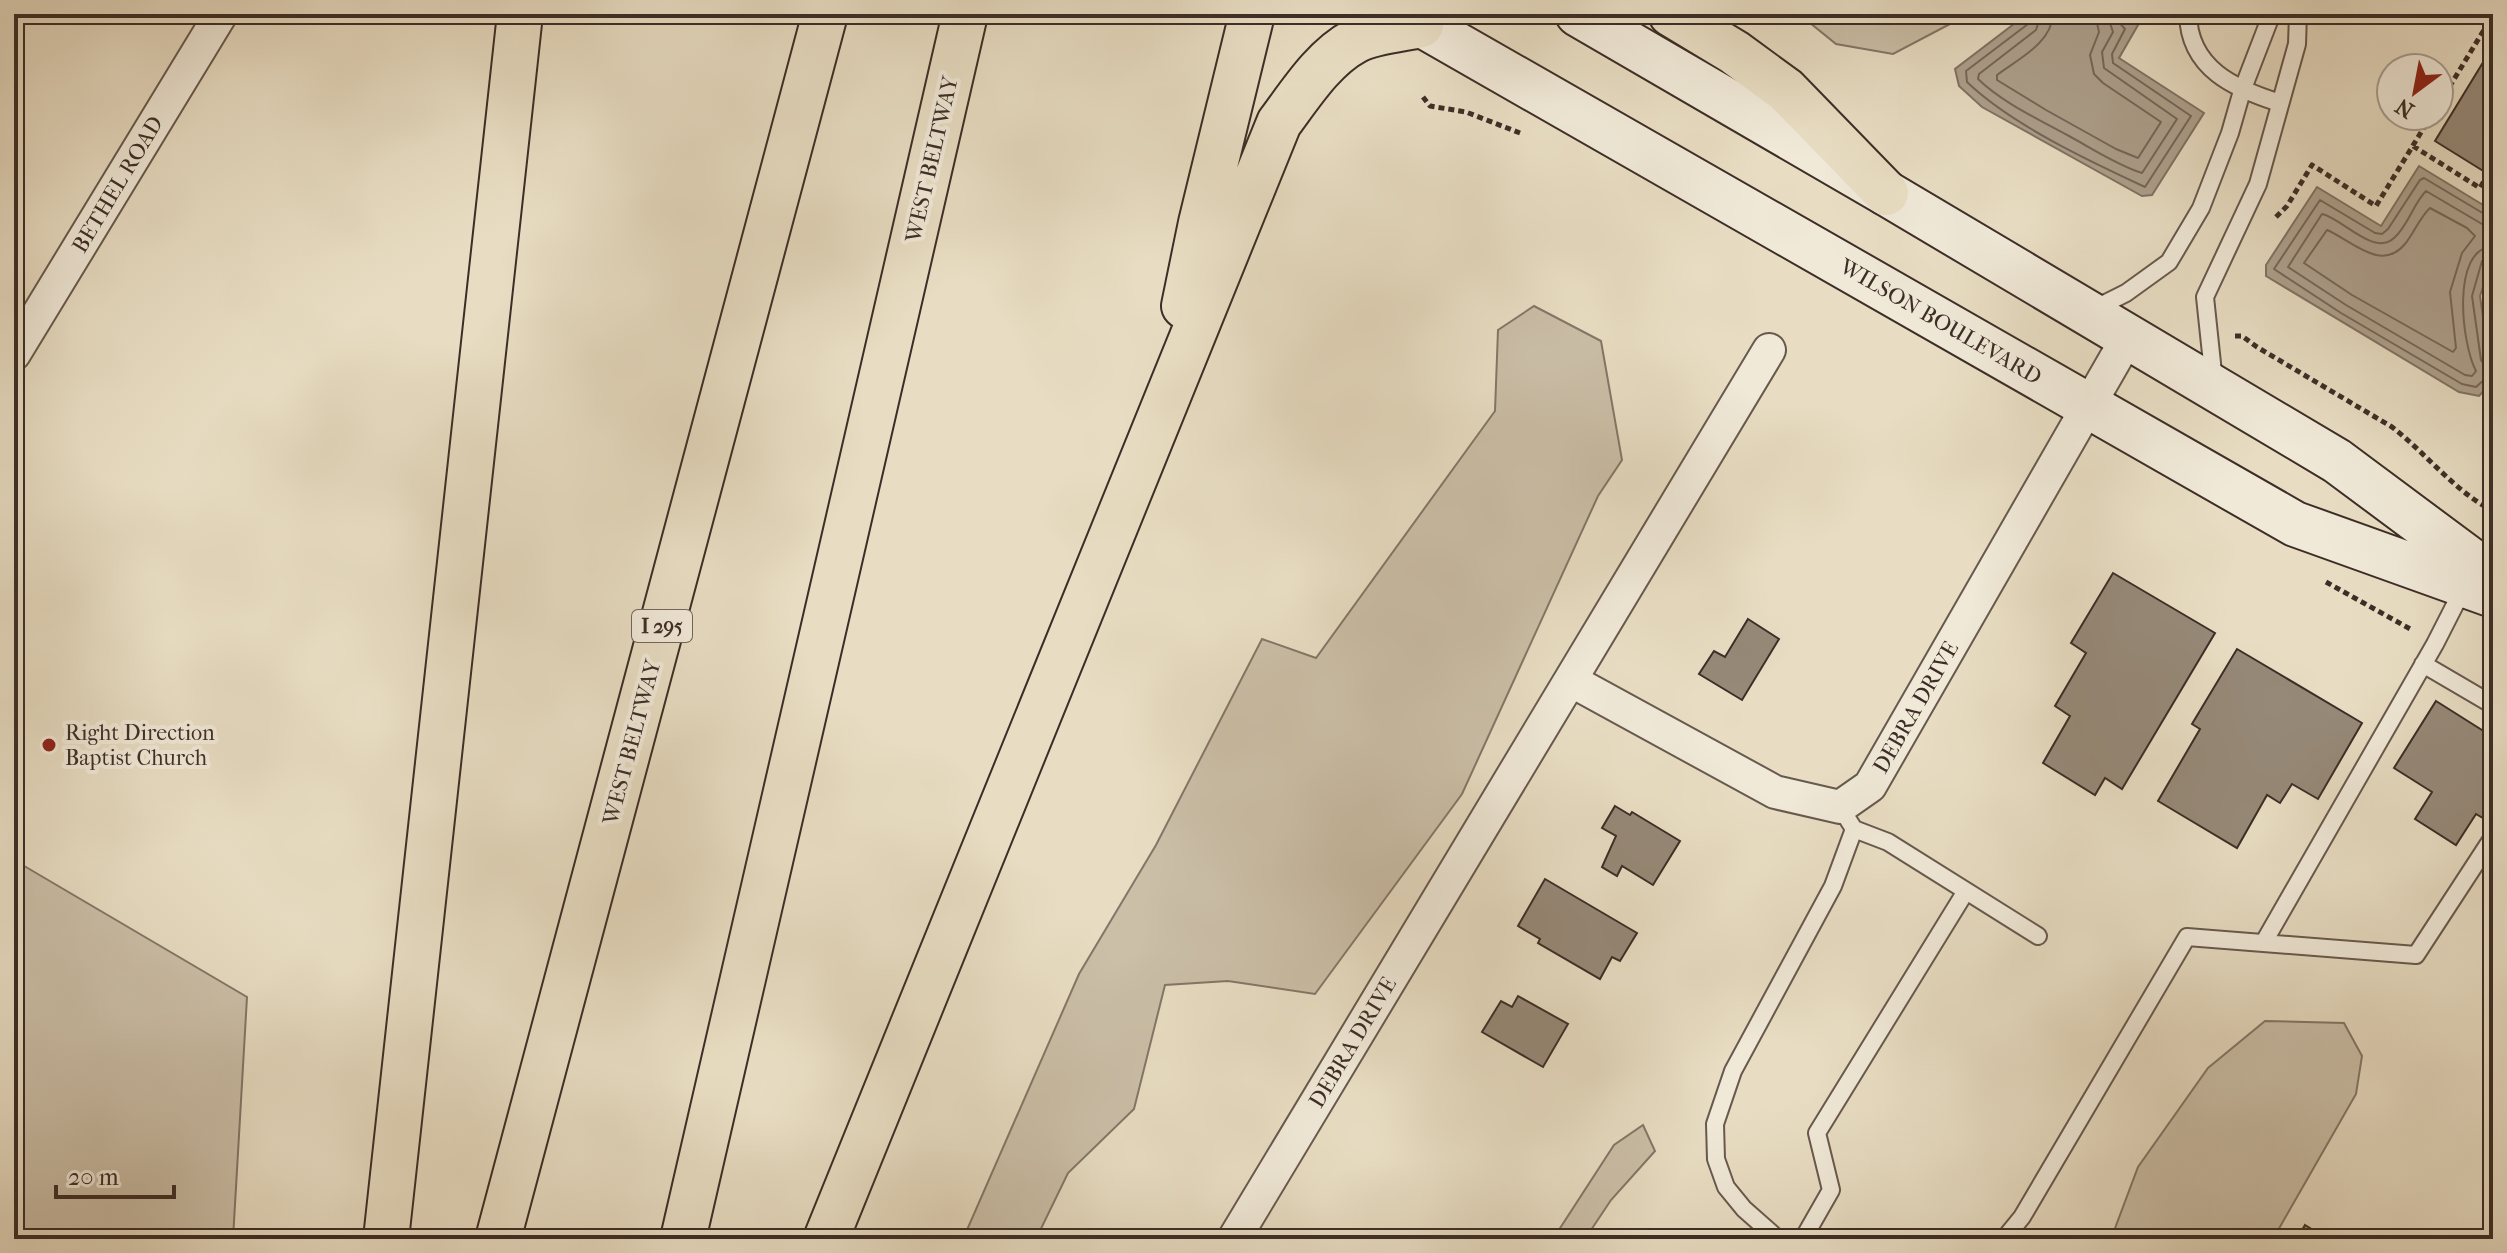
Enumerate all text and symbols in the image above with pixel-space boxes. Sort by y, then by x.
north arrow [2375,52,2455,132]
street label: WEST BELTWAY [900,73,964,246]
text: N [2391,93,2419,124]
street label: BETHEL ROAD [67,112,169,257]
street label: WILSON BOULEVARD [1834,253,2046,390]
road number: I 295 [632,610,692,642]
street label: DEBRA DRIVE [1868,637,1964,778]
street label: WEST BELTWAY [597,656,667,829]
place label: Right Direction Baptist Church [65,720,215,771]
marker: Right Direction Baptist Church [40,736,58,754]
street label: DEBRA DRIVE [1304,972,1402,1113]
scale bar [56,1149,174,1199]
text: 20 m [68,1163,119,1191]

